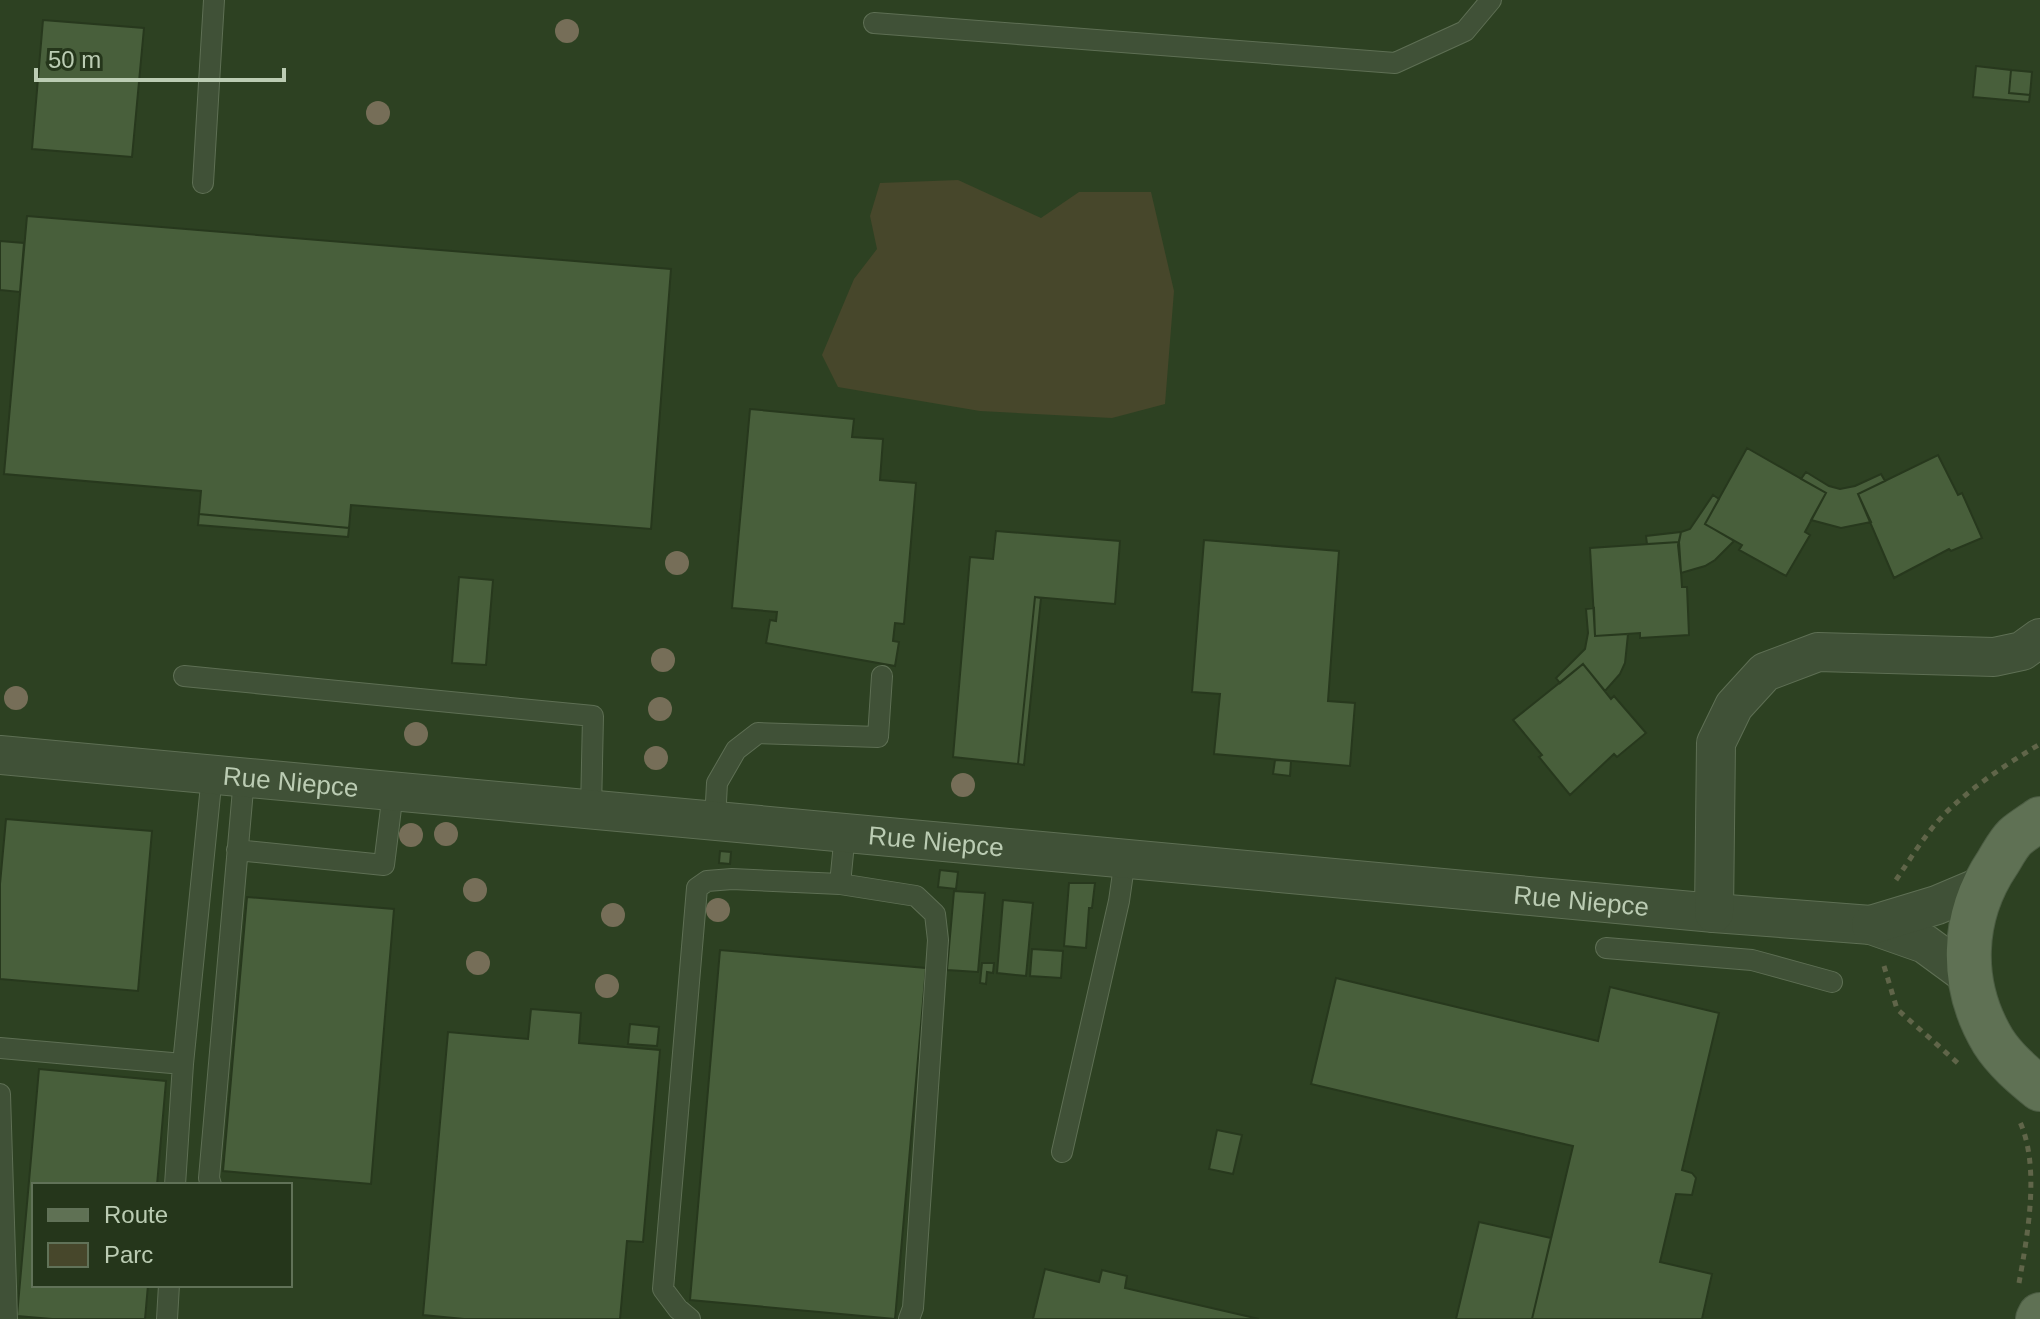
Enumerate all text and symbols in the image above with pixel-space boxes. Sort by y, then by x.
scale bar [36,32,284,82]
text: 50 m [48,46,101,73]
street label: Rue Niepce [222,761,360,803]
street label: Rue Niepce [867,820,1005,862]
street label: Rue Niepce [1512,880,1650,922]
legend [32,1183,292,1287]
text: Route [104,1201,168,1228]
text: Parc [104,1241,153,1268]

